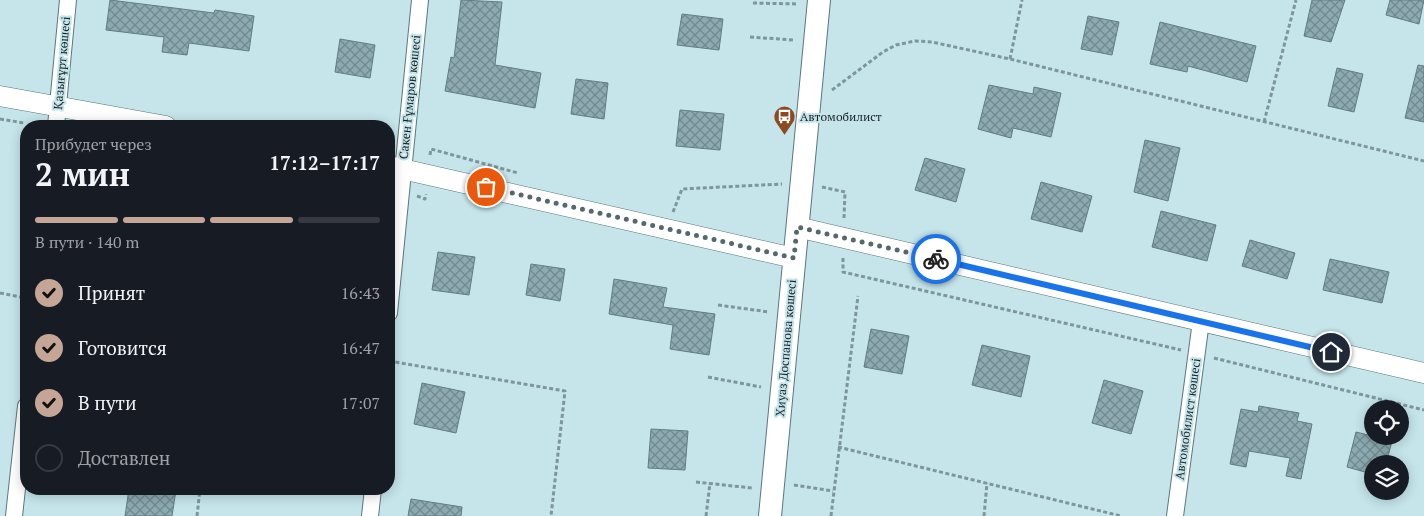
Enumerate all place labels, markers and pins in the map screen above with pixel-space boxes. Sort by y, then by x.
bus stop icon: Автомобилист [772,105,796,136]
place label: Автомобилист [800,109,882,124]
pin [465,166,507,208]
pin [1310,331,1352,373]

